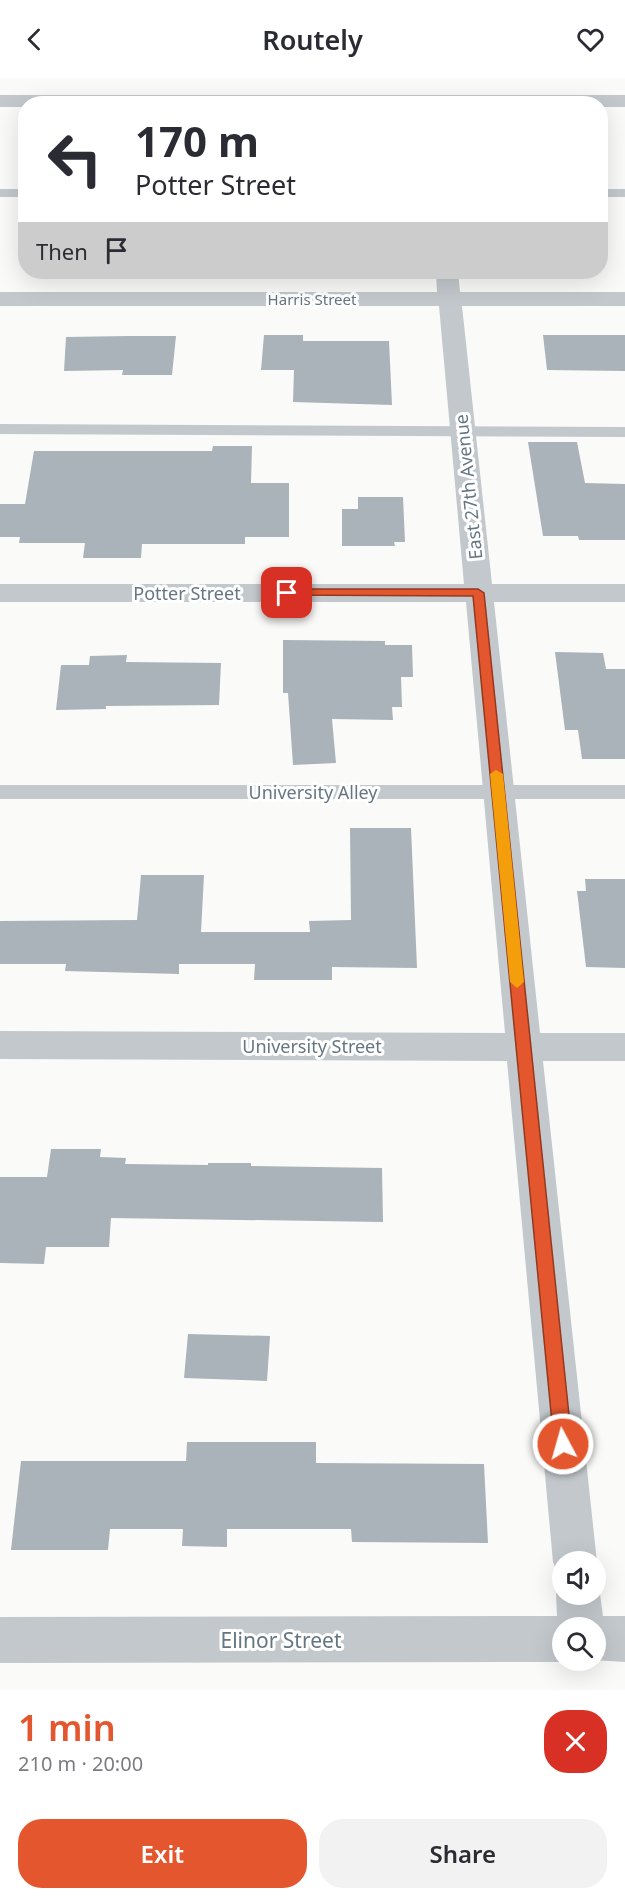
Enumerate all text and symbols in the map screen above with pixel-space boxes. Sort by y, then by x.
text: Routely [262,21,363,58]
icon: back [18,23,51,56]
icon: heart [574,23,607,56]
text: 170 m [135,112,259,169]
icon: left [36,120,114,198]
text: Potter Street [135,166,296,203]
icon: arrive [100,234,133,267]
text: Then [36,236,88,266]
street label: Harris Street [268,289,357,309]
street label: East 27th Avenue [448,413,488,561]
pin [261,567,312,618]
icon: arrive [270,576,303,609]
street label: Potter Street [133,581,241,605]
street label: University Alley [248,780,378,804]
street label: University Street [242,1034,382,1058]
position arrow [531,1412,595,1476]
map controls [552,1551,606,1671]
button: sound [552,1551,606,1605]
button: search [552,1617,606,1671]
street label: Elinor Street [221,1626,342,1654]
text: 1 min [18,1703,116,1752]
button: close [544,1710,607,1773]
text: 210 m · 20:00 [18,1750,143,1777]
button: Exit [18,1819,307,1888]
button: Share [319,1819,607,1888]

